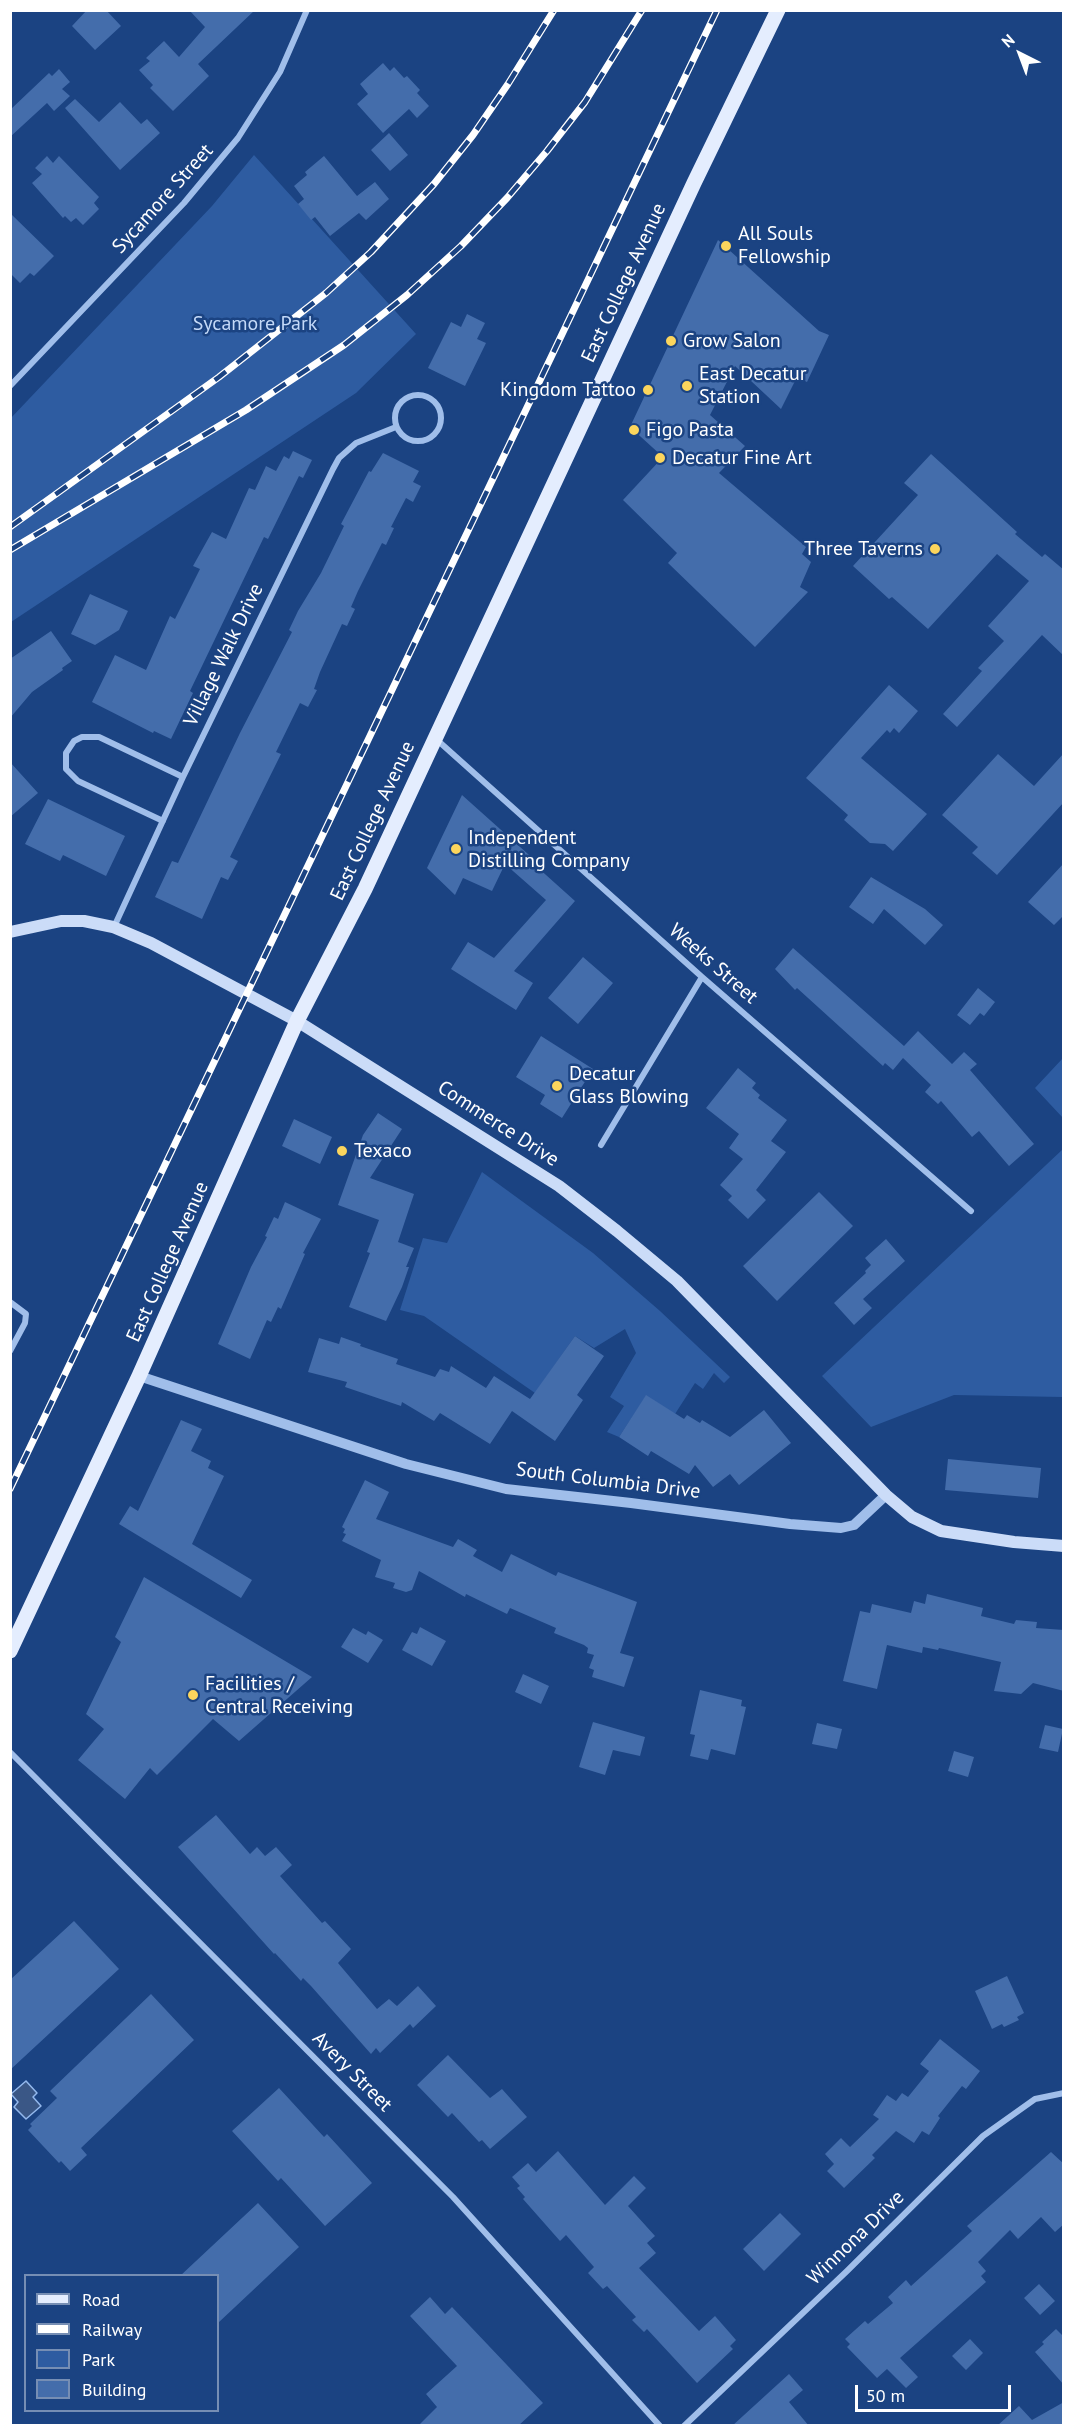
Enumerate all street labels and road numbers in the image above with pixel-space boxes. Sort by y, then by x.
street label: Sycamore Street [108,139,218,259]
street label: East College Avenue [577,200,671,366]
street label: Village Walk Drive [179,580,269,730]
street label: East College Avenue [326,738,420,904]
street label: Weeks Street [664,919,762,1009]
street label: Commerce Drive [433,1076,563,1172]
street label: East College Avenue [122,1178,214,1346]
street label: South Columbia Drive [514,1458,702,1504]
street label: Avery Street [307,2027,397,2117]
street label: Winnona Drive [803,2186,909,2290]

